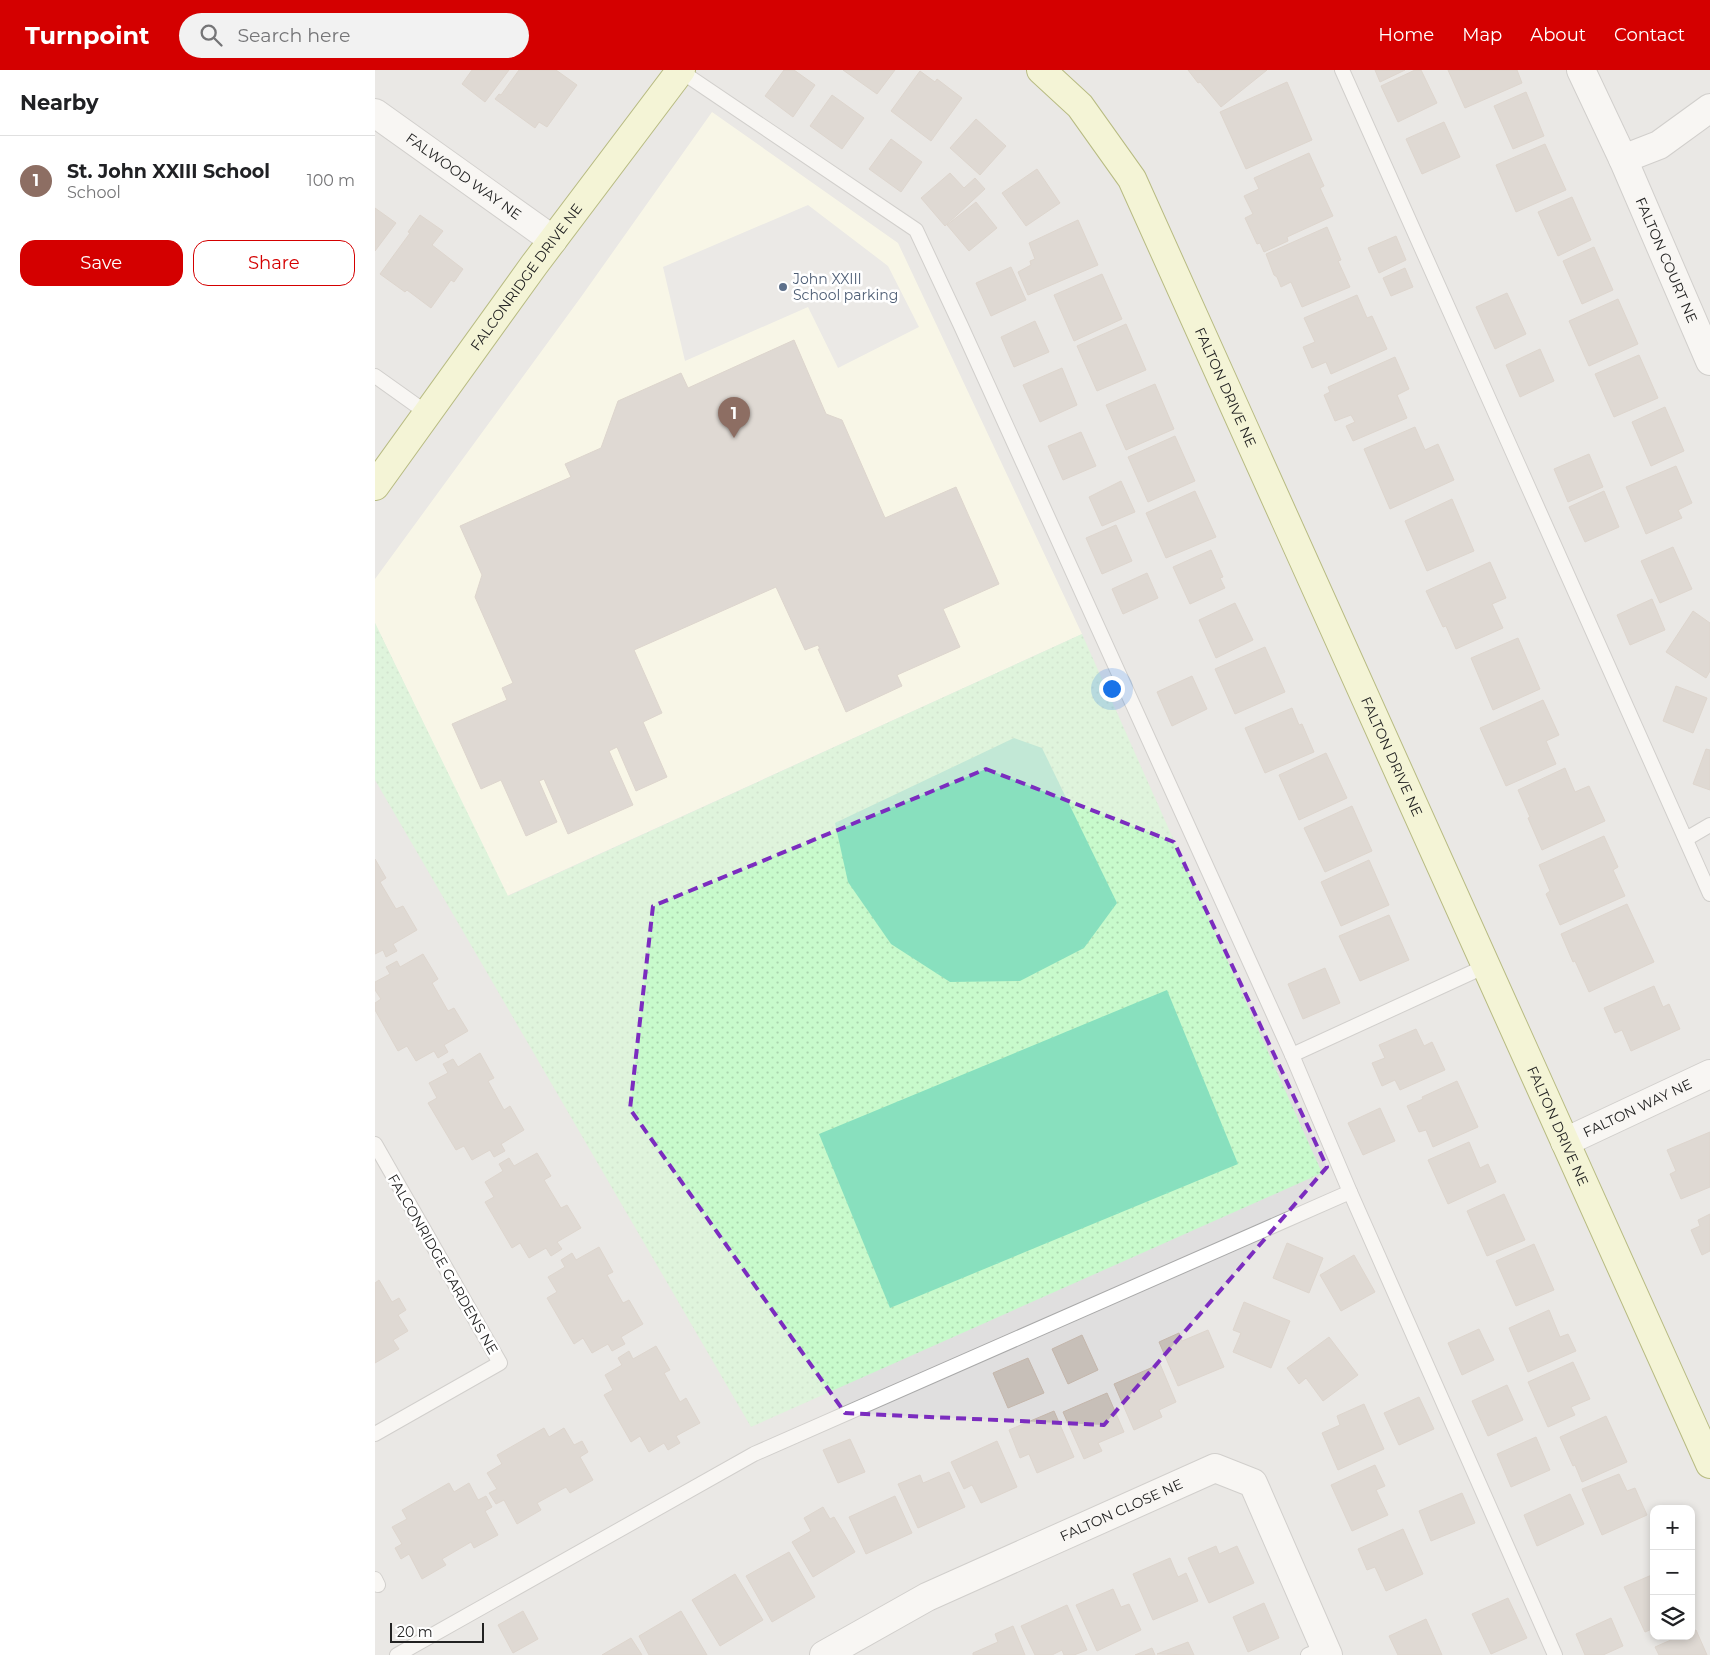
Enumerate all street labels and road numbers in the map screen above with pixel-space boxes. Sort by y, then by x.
street label: FALWOOD WAY NE [402,129,525,224]
street label: FALTON COURT NE [1632,194,1701,326]
street label: FALCONRIDGE DRIVE NE [466,200,586,354]
street label: FALTON DRIVE NE [1191,324,1260,450]
street label: FALTON DRIVE NE [1357,694,1427,819]
street label: FALTON DRIVE NE [1523,1063,1593,1189]
street label: FALTON WAY NE [1580,1075,1695,1141]
street label: FALCONRIDGE GARDENS NE [384,1171,502,1357]
street label: FALTON CLOSE NE [1057,1475,1185,1545]

